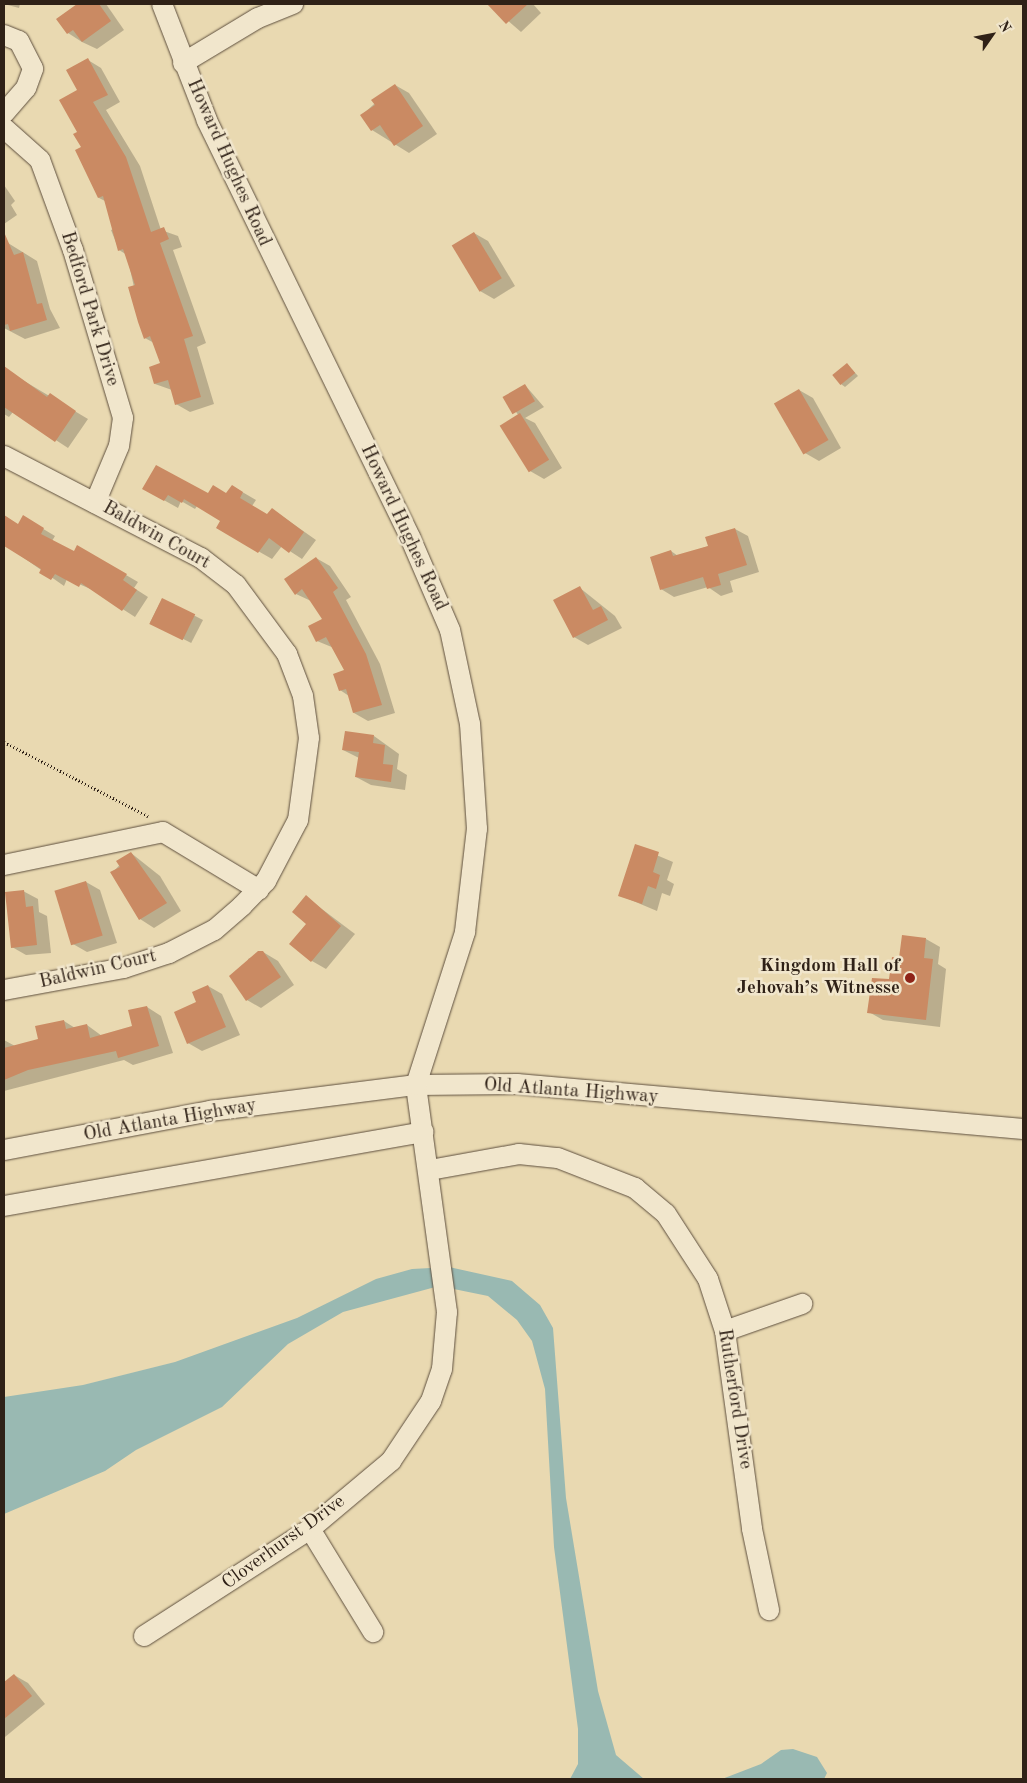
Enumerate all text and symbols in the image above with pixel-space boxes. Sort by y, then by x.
north arrow [967,10,1017,60]
text: N [996,19,1013,35]
street label: Howard Hughes Road [181,76,275,250]
street label: Bedford Park Drive [55,229,123,389]
street label: Howard Hughes Road [354,441,452,615]
street label: Baldwin Court [98,497,214,575]
street label: Baldwin Court [37,945,159,995]
place label: Kingdom Hall of Jehovah’s Witnesse [737,956,900,1000]
marker: Kingdom Hall of Jehovah’s Witnesse [904,972,916,984]
street label: Old Atlanta Highway [483,1075,659,1109]
street label: Old Atlanta Highway [82,1095,258,1147]
street label: Rutherford Drive [712,1327,756,1471]
street label: Cloverhurst Drive [218,1491,350,1595]

